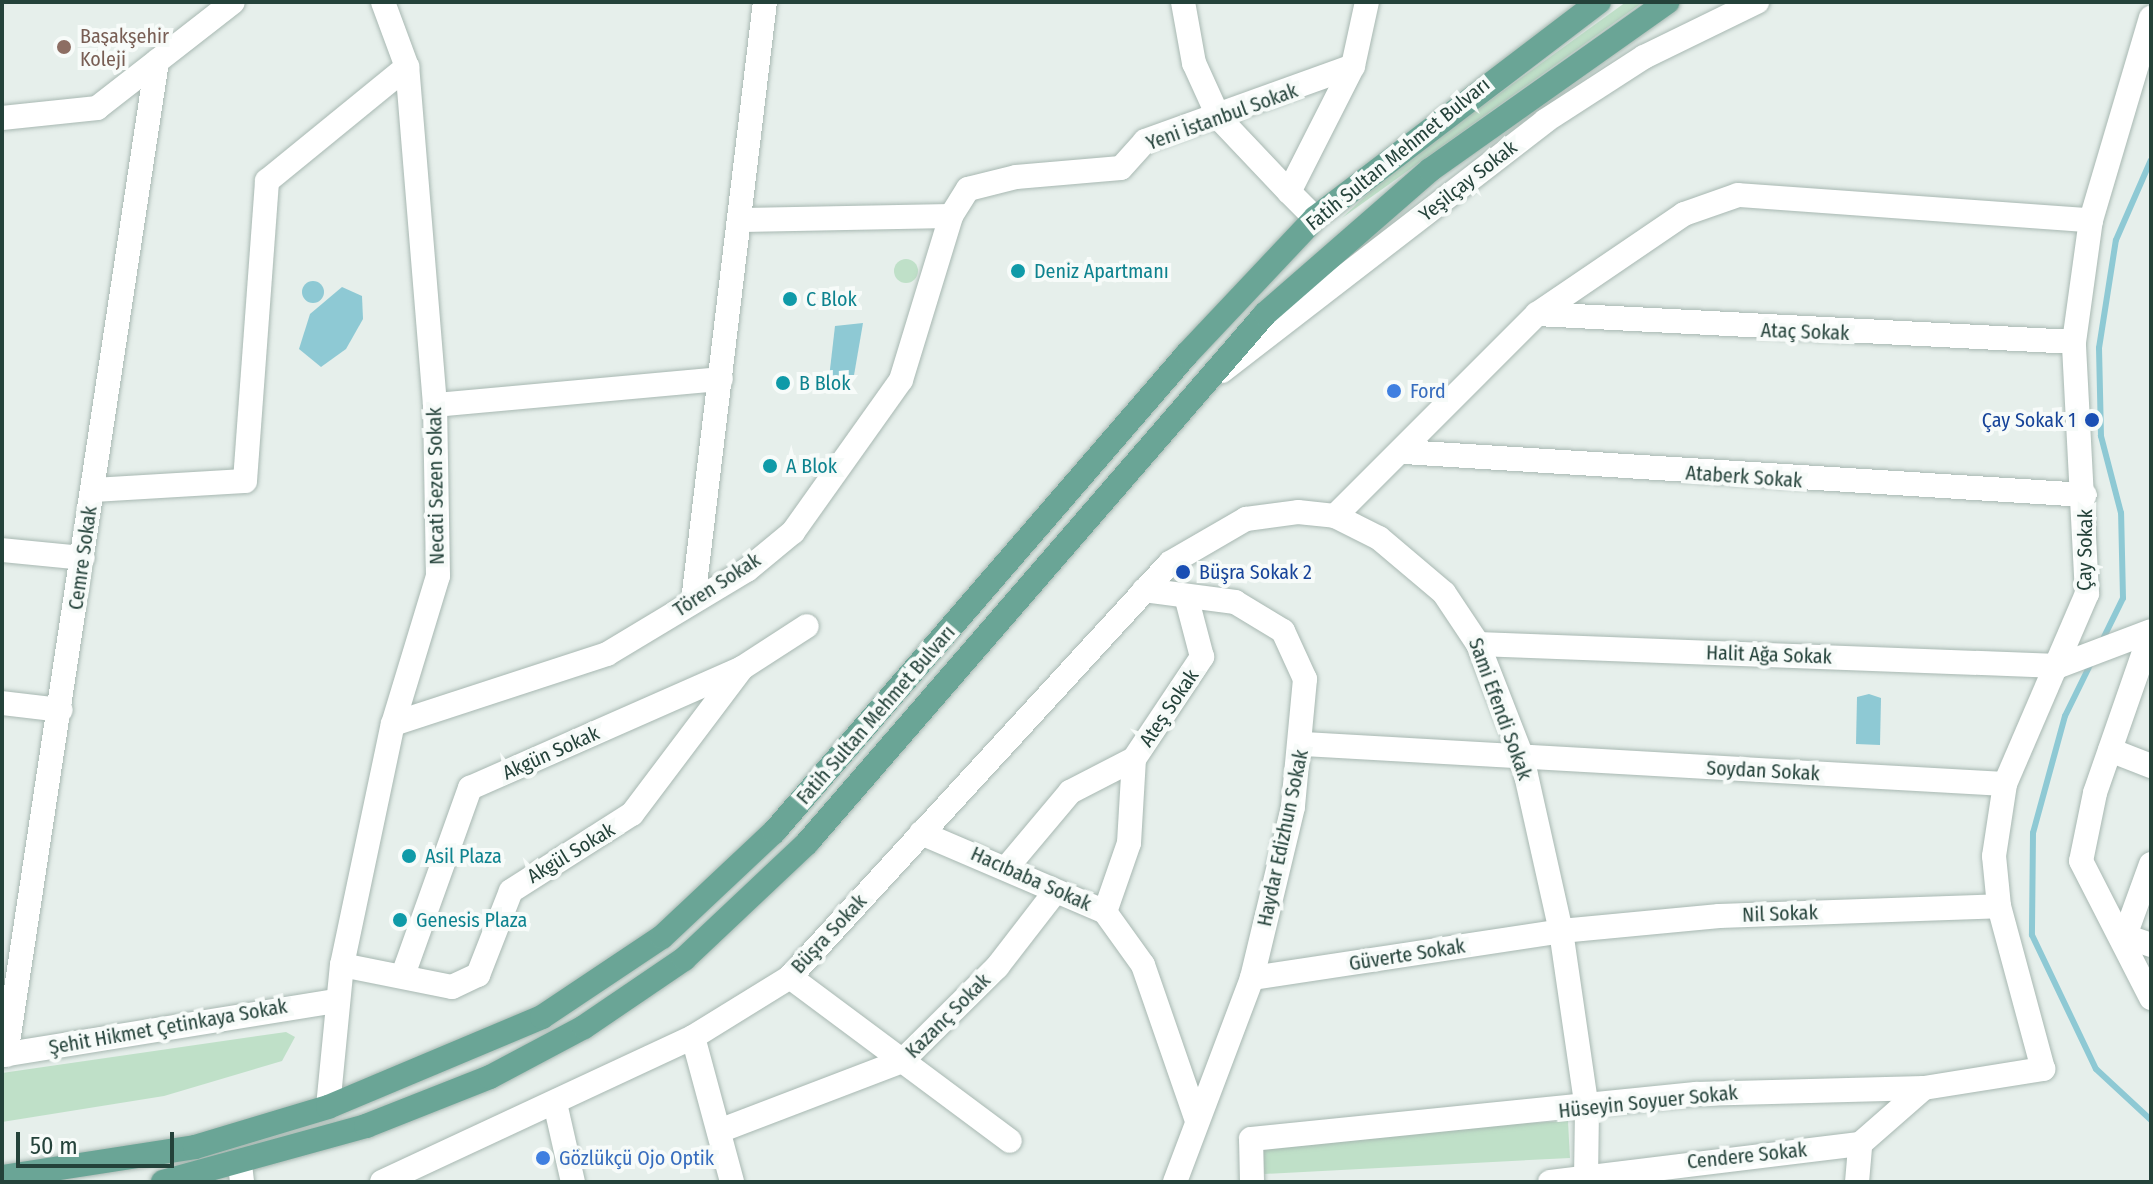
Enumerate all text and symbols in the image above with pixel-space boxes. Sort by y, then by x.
place label: Başakşehir Koleji [80,24,169,71]
marker: Başakşehir Koleji [55,38,73,56]
street label: Fatih Sultan Mehmet Bulvarı [1301,73,1495,235]
street label: Yeni İstanbul Sokak [1143,79,1301,155]
street label: Yeşilçay Sokak [1414,135,1522,227]
place label: Deniz Apartmanı [1034,259,1169,283]
marker: Deniz Apartmanı [1009,262,1027,280]
place label: C Blok [806,287,857,311]
marker: C Blok [781,290,799,308]
street label: Ataç Sokak [1760,318,1850,346]
place label: B Blok [799,371,851,395]
marker: B Blok [774,374,792,392]
place label: Ford [1410,379,1446,403]
marker: Ford [1385,382,1403,400]
street label: Necati Sezen Sokak [423,407,449,565]
place label: Çay Sokak 1 [1982,408,2076,432]
marker: Çay Sokak 1 [2083,411,2101,429]
place label: A Blok [786,454,837,478]
marker: A Blok [761,457,779,475]
street label: Ataberk Sokak [1685,461,1803,493]
street label: Cemre Sokak [64,505,102,611]
street label: Çay Sokak [2072,509,2098,591]
street label: Tören Sokak [669,548,765,622]
place label: Büşra Sokak 2 [1199,560,1312,584]
marker: Büşra Sokak 2 [1174,563,1192,581]
street label: Fatih Sultan Mehmet Bulvarı [792,621,960,809]
street label: Sami Efendi Sokak [1463,635,1537,783]
street label: Halit Ağa Sokak [1706,641,1832,669]
street label: Ateş Sokak [1134,665,1204,751]
street label: Akgün Sokak [499,721,603,785]
street label: Haydar Edizhun Sokak [1253,747,1313,929]
street label: Soydan Sokak [1706,756,1820,786]
street label: Akgül Sokak [523,817,619,889]
street label: Hacıbaba Sokak [967,842,1095,916]
place label: Asil Plaza [425,844,502,868]
marker: Asil Plaza [400,847,418,865]
street label: Büşra Sokak [786,889,872,979]
street label: Nil Sokak [1742,901,1818,927]
place label: Genesis Plaza [416,908,527,932]
marker: Genesis Plaza [391,911,409,929]
street label: Güverte Sokak [1347,934,1467,976]
street label: Kazanç Sokak [901,969,995,1063]
street label: Şehit Hikmet Çetinkaya Sokak [47,994,289,1060]
street label: Hüseyin Soyuer Sokak [1557,1081,1739,1123]
scale bar [20,1116,178,1166]
text: 50 m [30,1132,78,1160]
street label: Cendere Sokak [1686,1138,1808,1174]
place label: Gözlükçü Ojo Optik [559,1146,714,1170]
marker: Gözlükçü Ojo Optik [534,1149,552,1167]

